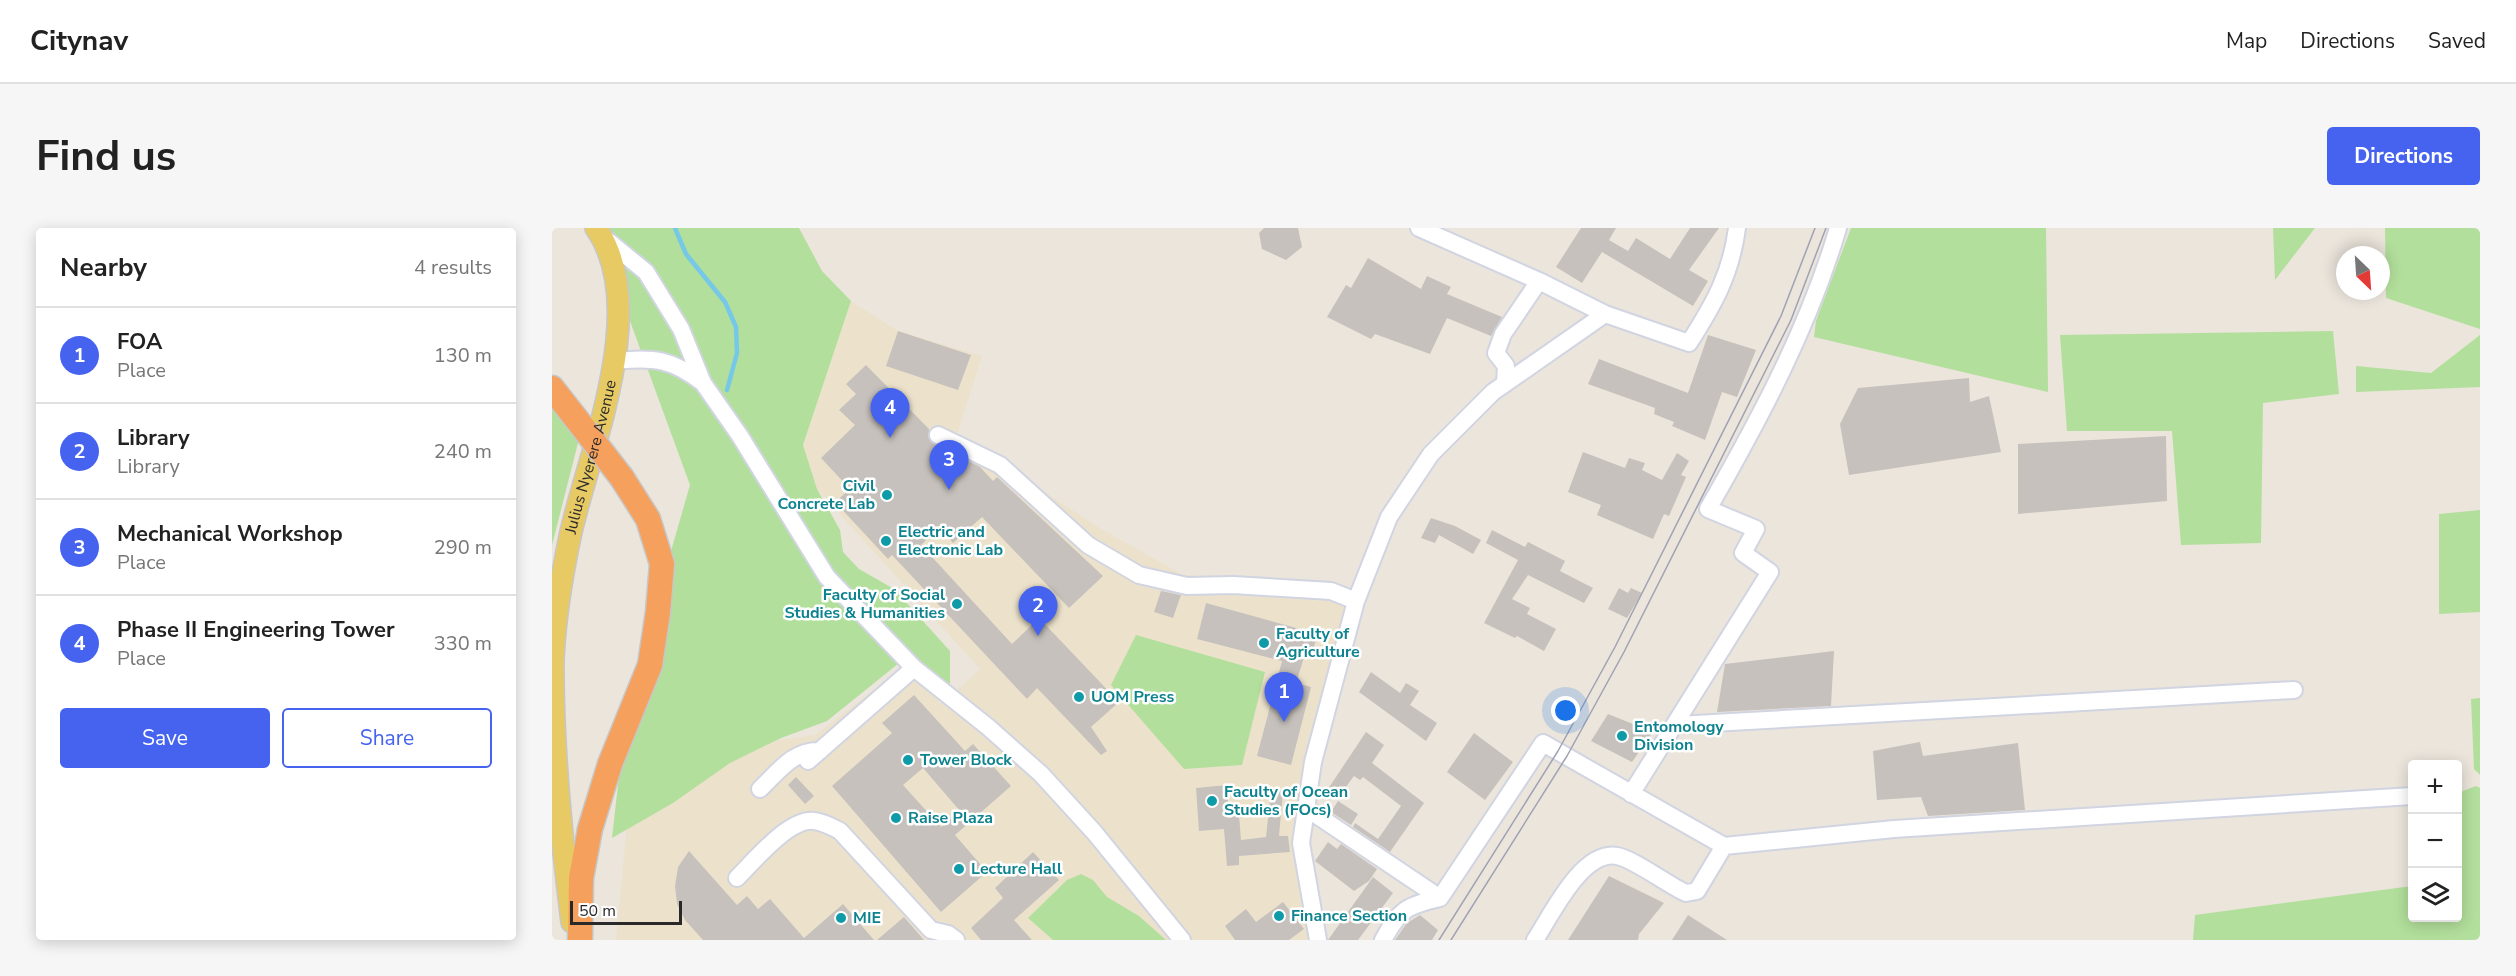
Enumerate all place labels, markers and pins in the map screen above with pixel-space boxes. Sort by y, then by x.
pin: 4 [870,388,910,438]
pin: 3 [930,440,968,490]
place label: Civil Concrete Lab [777,475,875,515]
marker: Civil Concrete Lab [880,488,894,502]
place label: Electric and Electronic Lab [898,521,1003,561]
marker: Electric and Electronic Lab [879,534,893,548]
place label: Faculty of Social Studies & Humanities [785,584,945,624]
pin: 2 [1018,586,1058,636]
marker: Faculty of Social Studies & Humanities [950,597,964,611]
place label: Faculty of Agriculture [1276,623,1360,663]
marker: Faculty of Agriculture [1257,636,1271,650]
pin: 1 [1264,672,1304,722]
place label: UOM Press [1091,686,1174,708]
marker: UOM Press [1072,690,1086,704]
place label: Entomology Division [1634,716,1724,756]
marker: Entomology Division [1615,729,1629,743]
place label: Tower Block [920,749,1012,771]
marker: Tower Block [901,753,915,767]
place label: Faculty of Ocean Studies (FOcs) [1224,781,1348,821]
marker: Faculty of Ocean Studies (FOcs) [1205,794,1219,808]
place label: Raise Plaza [908,807,993,829]
marker: Raise Plaza [889,811,903,825]
place label: Lecture Hall [971,858,1062,880]
marker: Lecture Hall [952,862,966,876]
place label: Finance Section [1291,905,1407,927]
place label: MIE [853,907,881,929]
marker: Finance Section [1272,909,1286,923]
marker: MIE [834,911,848,925]

